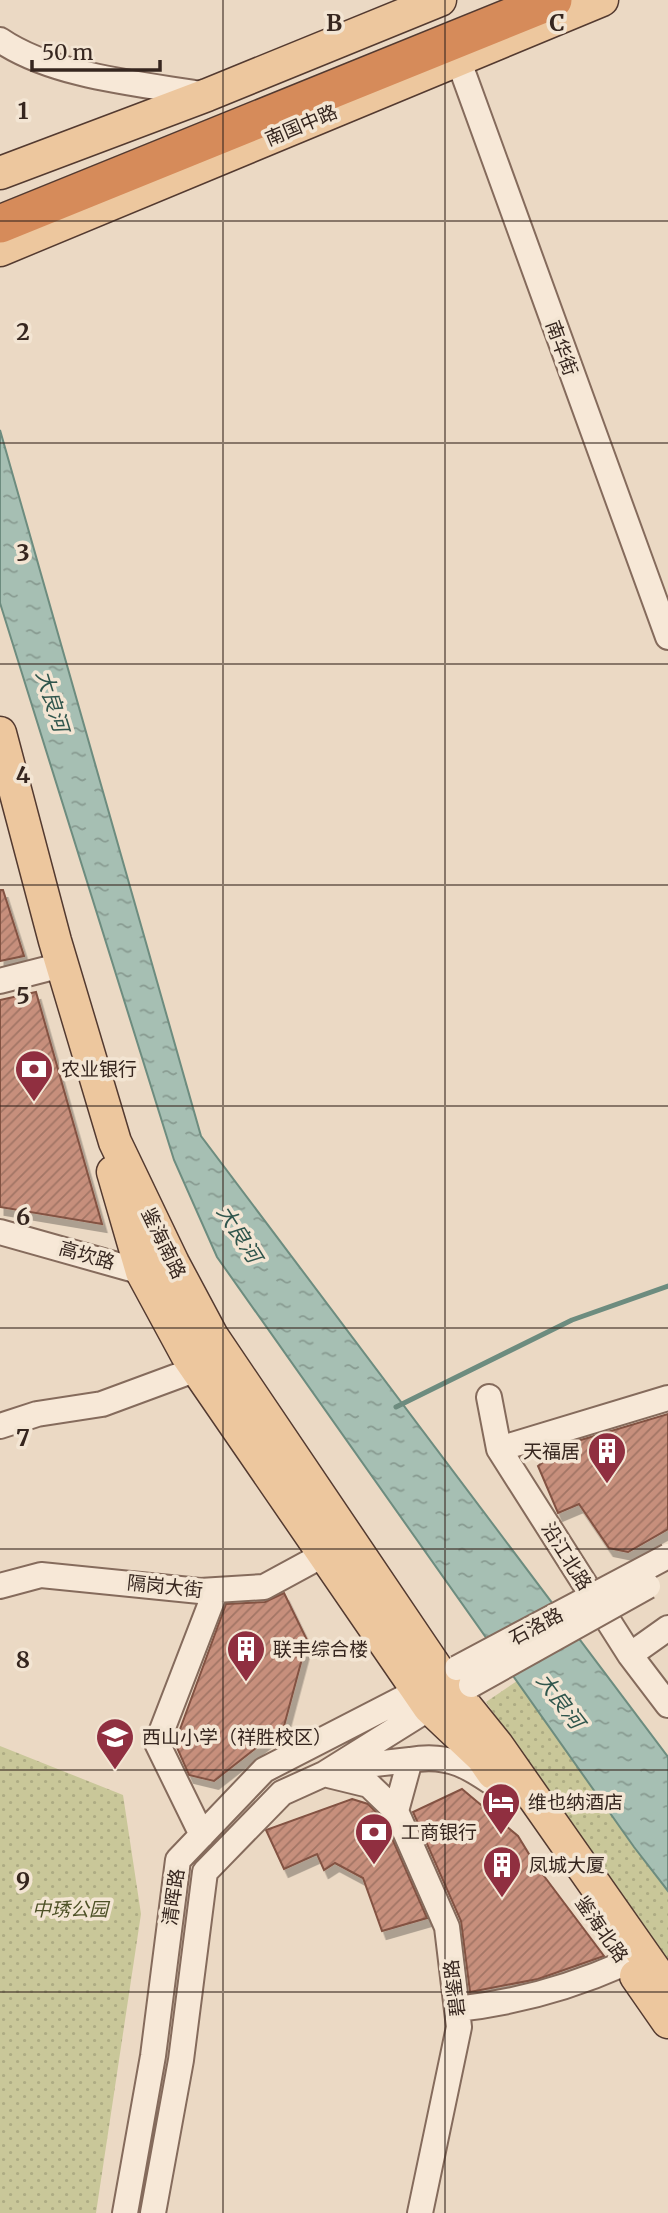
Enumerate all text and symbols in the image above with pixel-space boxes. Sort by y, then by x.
text: B [326,8,342,37]
text: C [549,8,565,37]
scale bar [32,28,159,72]
text: 50 m [42,39,93,66]
text: 1 [18,96,29,125]
street label: 南国中路 [261,99,341,151]
text: 2 [16,317,30,346]
street label: 南华街 [541,317,583,379]
text: 3 [16,538,30,567]
water label: 大良河 [30,667,76,739]
text: 4 [16,760,31,789]
text: 5 [16,981,30,1010]
bank icon: 农业银行 [13,1048,55,1103]
place label: 农业银行 [61,1057,137,1081]
water label: 大良河 [211,1200,270,1271]
text: 6 [16,1202,30,1231]
street label: 鉴海南路 [137,1204,191,1282]
street label: 高坎路 [56,1236,118,1274]
text: 7 [16,1423,30,1452]
building icon: 天福居 [586,1430,628,1485]
place label: 天福居 [523,1439,580,1463]
street label: 沿江北路 [537,1517,597,1595]
street label: 隔岗大街 [126,1570,204,1602]
street label: 石洛路 [505,1602,567,1650]
building icon: 联丰综合楼 [225,1628,267,1683]
place label: 联丰综合楼 [273,1637,368,1661]
text: 8 [16,1645,30,1674]
water label: 大良河 [531,1667,593,1737]
school or university icon: 西山小学（祥胜校区） [94,1716,136,1771]
place label: 西山小学（祥胜校区） [142,1725,332,1749]
hotel icon: 维也纳酒店 [480,1781,522,1836]
place label: 维也纳酒店 [528,1790,623,1814]
bank icon: 工商银行 [353,1811,395,1866]
place label: 工商银行 [401,1820,477,1844]
building icon: 凤城大厦 [481,1844,523,1899]
place label: 凤城大厦 [529,1853,605,1877]
text: 9 [16,1866,30,1895]
street label: 清晖路 [157,1867,189,1927]
street label: 鉴海北路 [570,1891,634,1967]
park label: 中琇公园 [32,1897,111,1921]
street label: 碧鉴路 [439,1958,469,2018]

